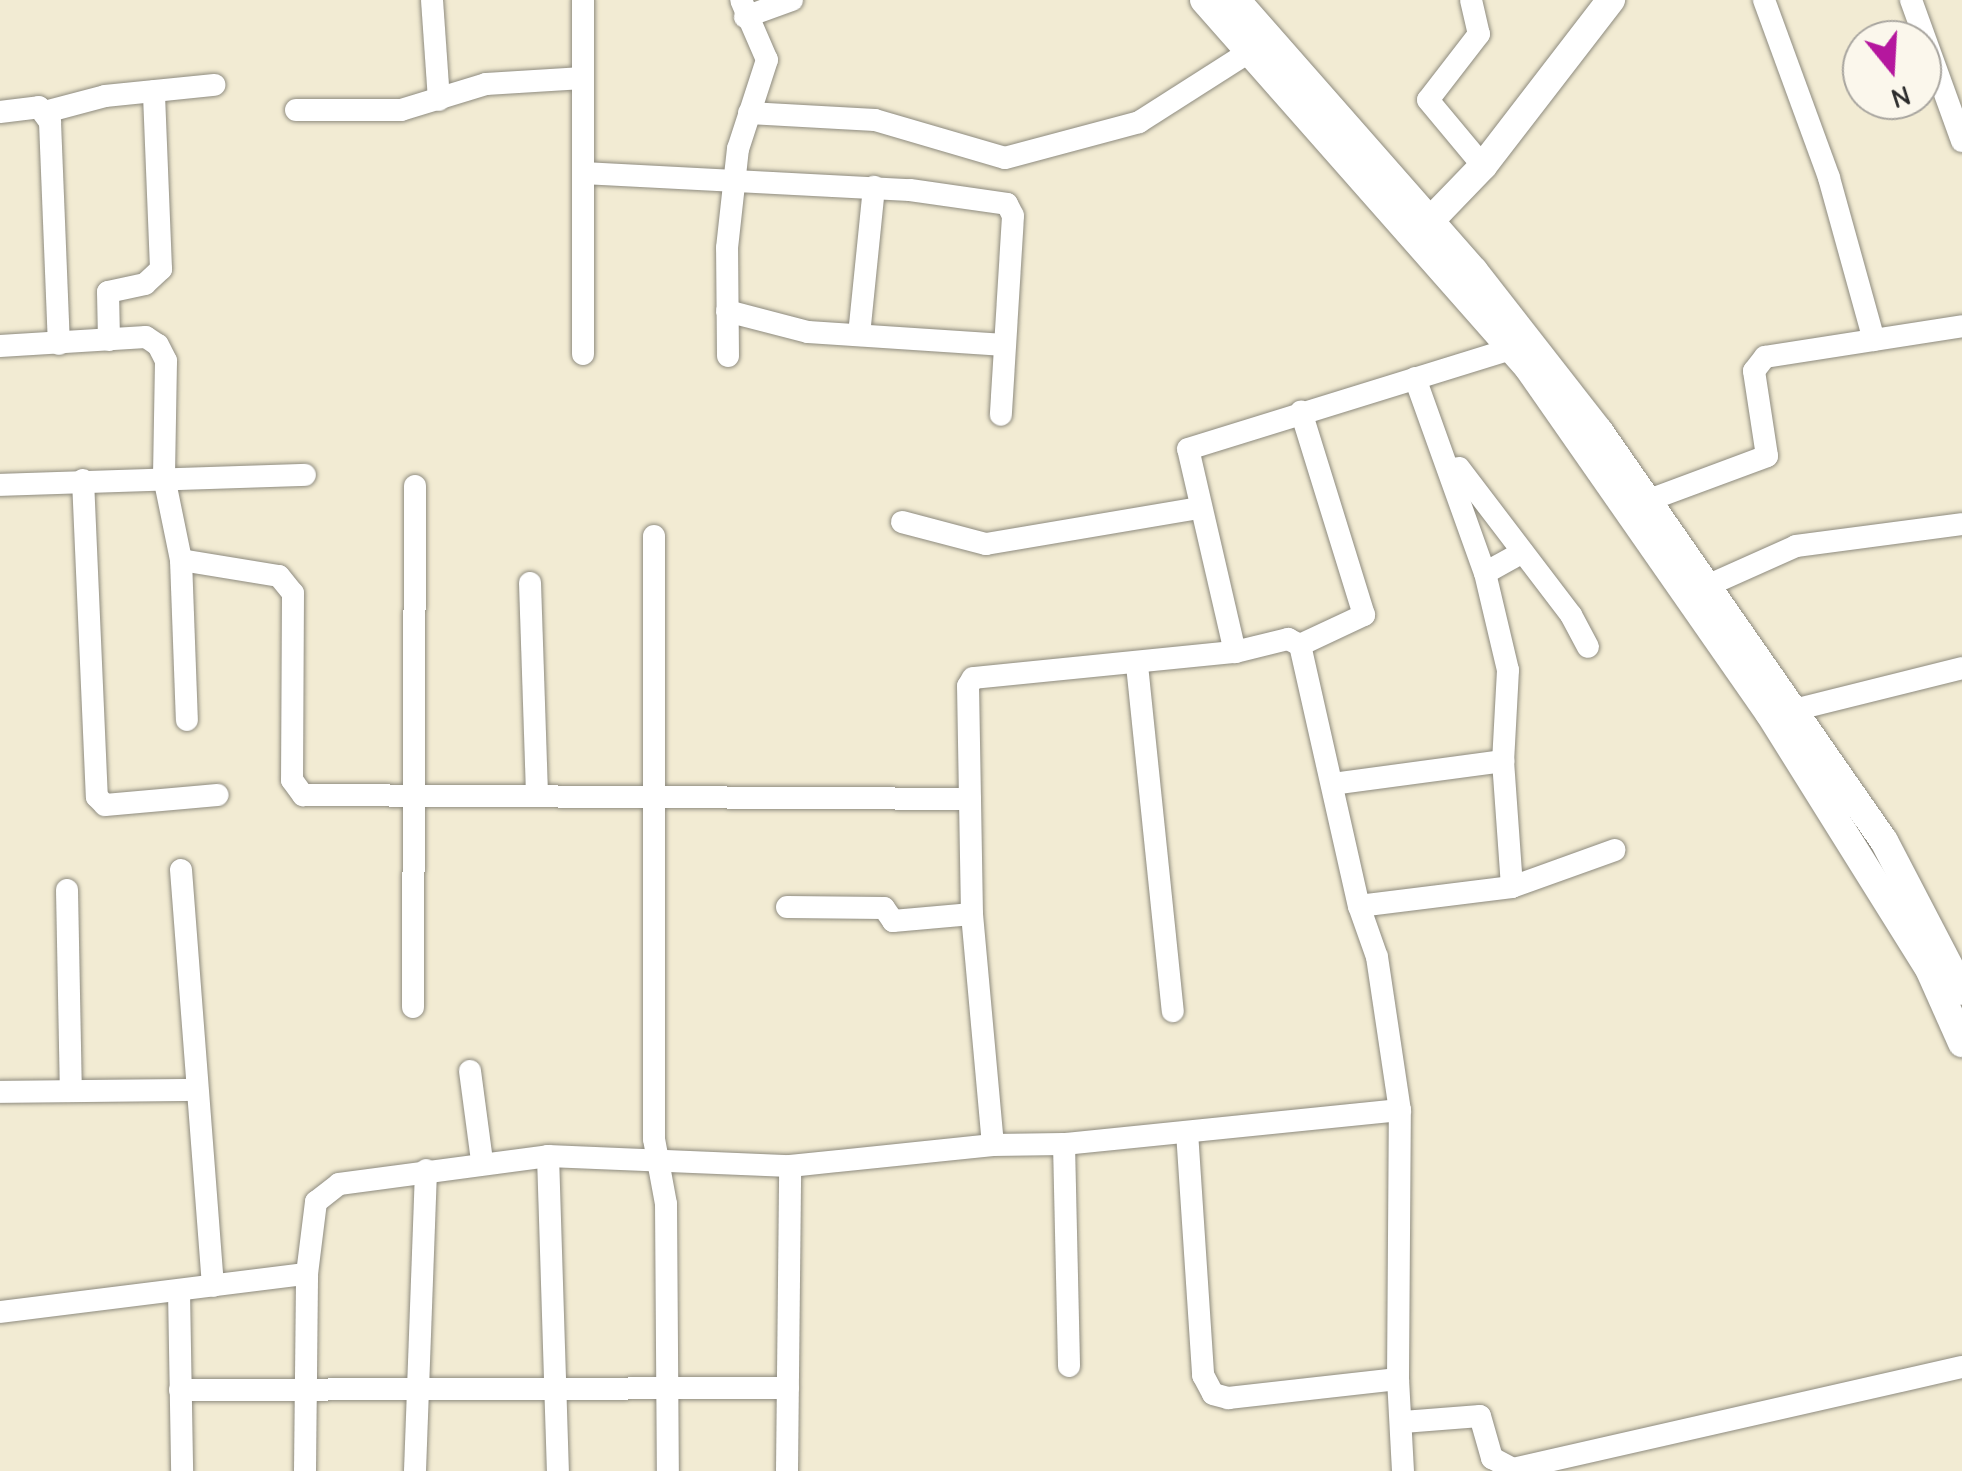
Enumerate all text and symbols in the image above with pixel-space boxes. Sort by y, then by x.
north arrow [1842,20,1942,120]
text: N [1887,79,1914,115]

